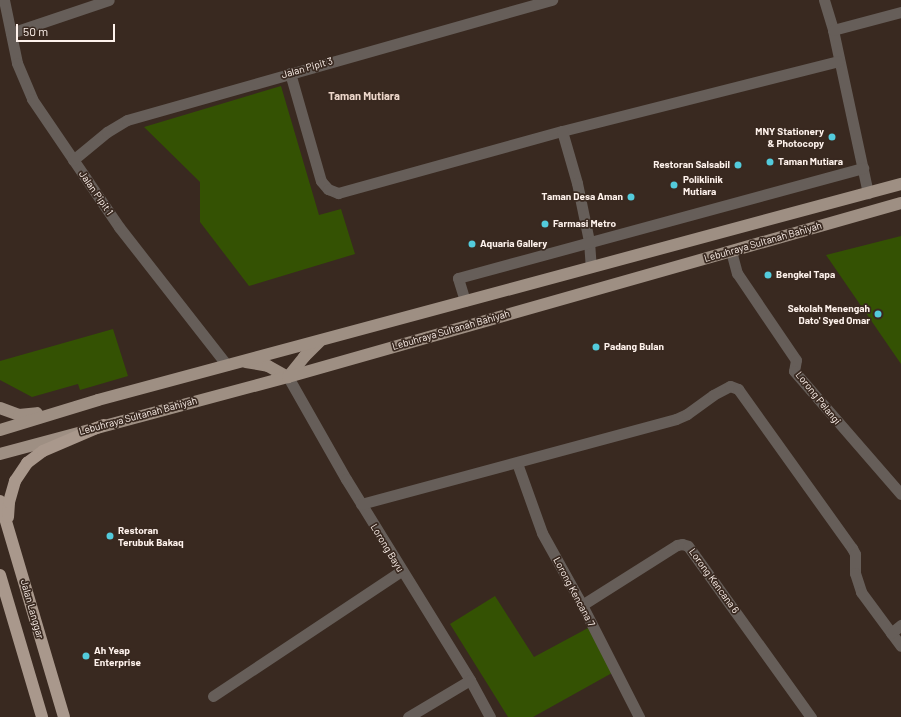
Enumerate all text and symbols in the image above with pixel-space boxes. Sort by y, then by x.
scale bar [18,16,117,42]
text: 50 m [23,24,48,38]
street label: Jalan Pipit 3 [280,55,334,81]
district label: Taman Mutiara [328,89,400,103]
place label: MNY Stationery & Photocopy [755,125,824,148]
marker: MNY Stationery & Photocopy [827,132,837,142]
place label: Taman Mutiara [778,156,843,168]
marker: Taman Mutiara [765,157,775,167]
place label: Restoran Salsabil [653,159,730,171]
marker: Restoran Salsabil [733,160,743,170]
street label: Jalan Pipit 1 [76,169,116,217]
place label: Poliklinik Mutiara [683,173,723,196]
marker: Poliklinik Mutiara [668,179,680,191]
place label: Taman Desa Aman [541,191,623,203]
marker: Taman Desa Aman [626,192,636,202]
place label: Farmasi Metro [553,218,616,230]
marker: Farmasi Metro [540,219,550,229]
street label: Lebuhraya Sultanah Bahiyah [703,219,823,265]
place label: Aquaria Gallery [480,238,547,250]
marker: Aquaria Gallery [467,239,477,249]
place label: Bengkel Tapa [776,269,835,281]
marker: Bengkel Tapa [763,270,773,280]
place label: Sekolah Menengah Dato' Syed Omar [788,302,870,326]
street label: Lebuhraya Sultanah Bahiyah [391,307,511,353]
marker: Sekolah Menengah Dato' Syed Omar [873,309,883,319]
place label: Padang Bulan [604,341,664,353]
marker: Padang Bulan [591,342,601,352]
street label: Lorong Pelangi [793,369,843,427]
street label: Lebuhraya Sultanah Bahiyah [78,394,198,438]
street label: Lorong Bayu [368,522,406,574]
place label: Restoran Terubuk Bakaq [118,524,184,548]
marker: Restoran Terubuk Bakaq [105,531,115,541]
street label: Lorong Kencana 6 [686,546,742,616]
street label: Lorong Kencana 7 [551,555,597,629]
street label: Jalan Langgar [18,578,46,640]
place label: Ah Yeap Enterprise [94,644,141,668]
marker: Ah Yeap Enterprise [81,651,91,661]

